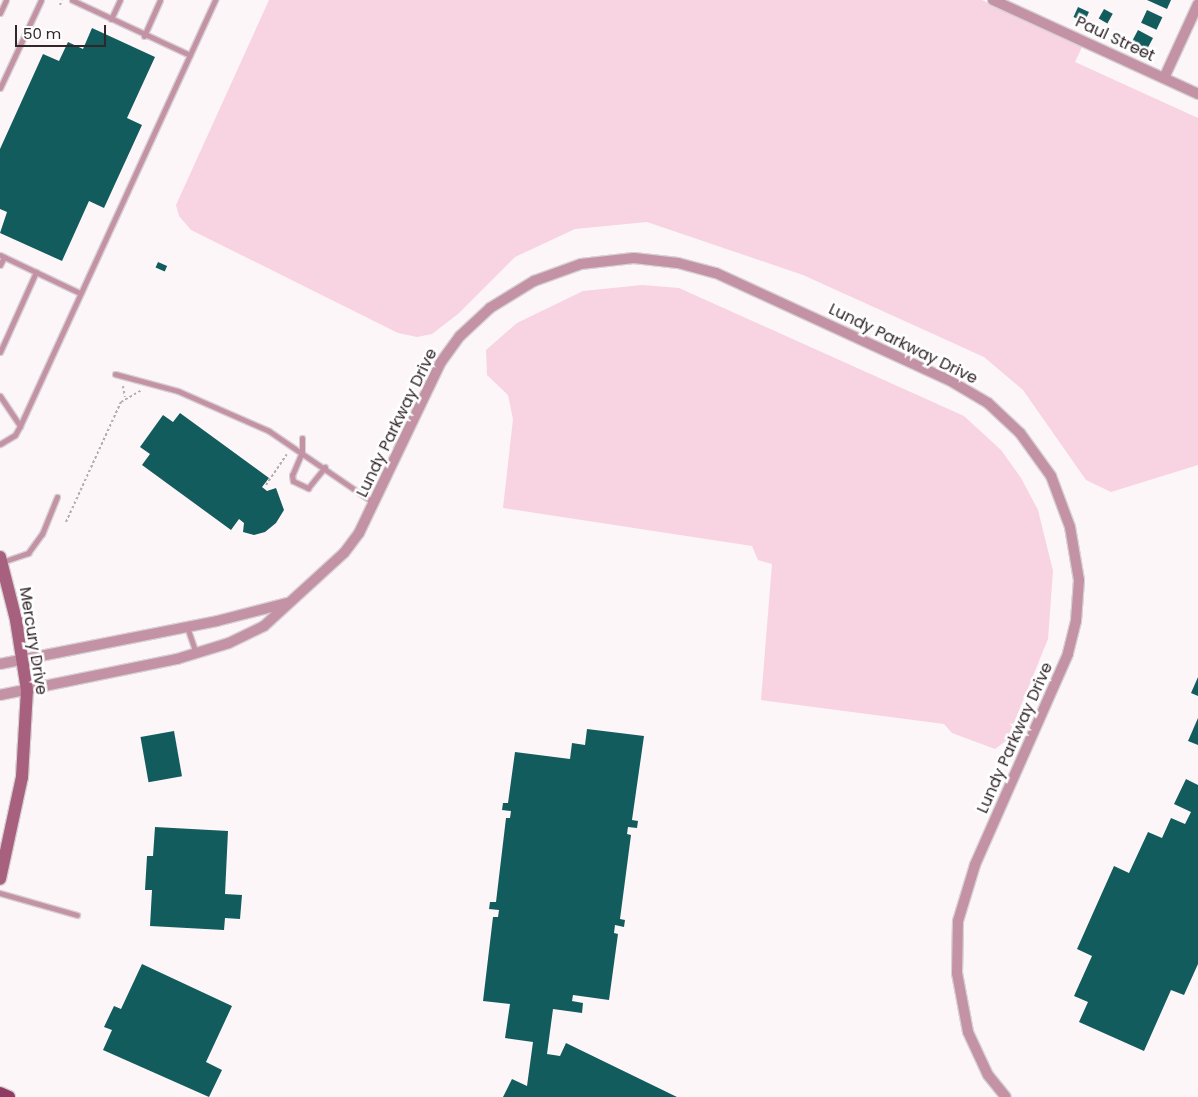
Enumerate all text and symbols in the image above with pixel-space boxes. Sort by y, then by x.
street label: Paul Street [1072,12,1158,66]
scale bar [18,15,109,47]
text: 50 m [23,23,61,44]
street label: Lundy Parkway Drive [825,300,981,388]
street label: Lundy Parkway Drive [353,345,441,501]
street label: Mercury Drive [15,586,51,696]
street label: Lundy Parkway Drive [973,660,1057,816]

